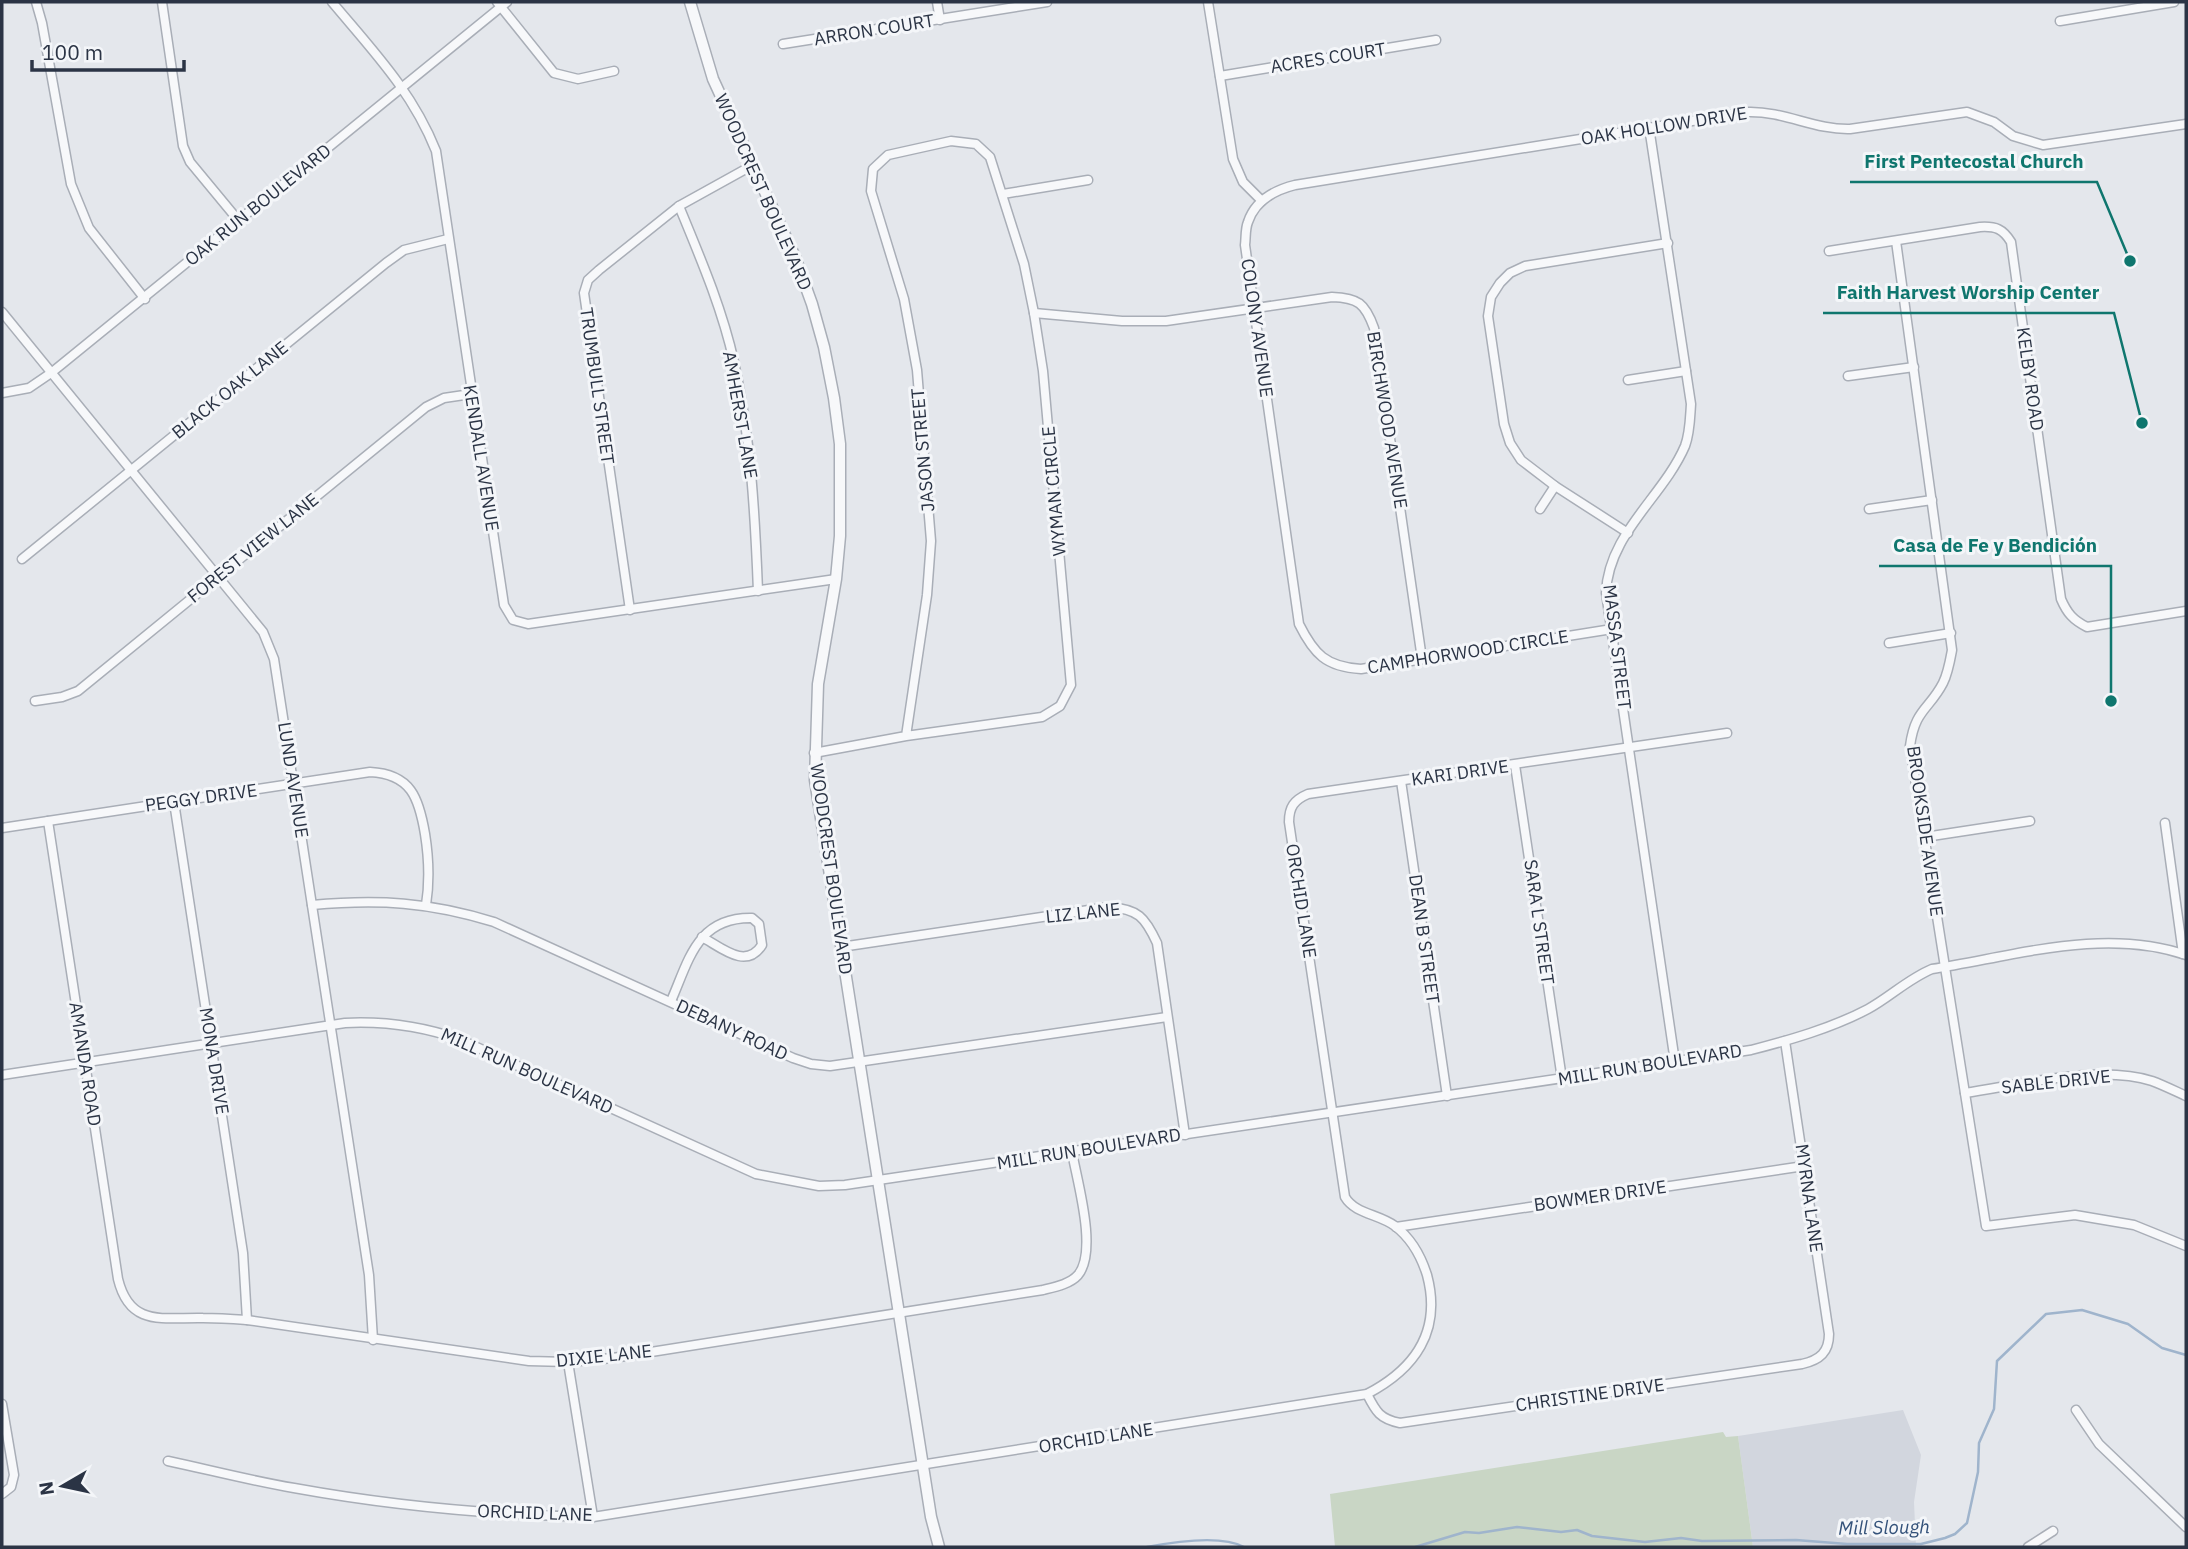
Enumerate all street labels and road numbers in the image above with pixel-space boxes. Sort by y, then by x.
street label: ARRON COURT [812,9,936,50]
street label: ACRES COURT [1269,37,1387,78]
street label: WOODCREST BOULEVARD [710,90,817,294]
street label: OAK HOLLOW DRIVE [1579,101,1749,150]
street label: OAK RUN BOULEVARD [180,139,335,271]
street label: COLONY AVENUE [1236,257,1279,399]
street label: TRUMBULL STREET [575,306,620,466]
street label: KELBY ROAD [2012,326,2049,432]
street label: BIRCHWOOD AVENUE [1362,329,1413,510]
street label: BLACK OAK LANE [167,336,292,444]
street label: AMHERST LANE [718,349,763,481]
street label: KENDALL AVENUE [459,383,504,533]
street label: JASON STREET [906,387,939,513]
street label: WYMAN CIRCLE [1036,425,1071,557]
street label: FOREST VIEW LANE [182,488,323,608]
street label: MASSA STREET [1598,583,1637,711]
street label: CAMPHORWOOD CIRCLE [1366,624,1570,679]
street label: LUND AVENUE [273,720,314,840]
street label: BROOKSIDE AVENUE [1902,744,1949,918]
street label: KARI DRIVE [1410,754,1510,791]
street label: WOODCREST BOULEVARD [805,762,858,976]
street label: PEGGY DRIVE [143,778,258,817]
street label: ORCHID LANE [1281,842,1322,960]
street label: SARA L STREET [1519,858,1560,986]
street label: DEAN B STREET [1404,873,1445,1005]
street label: LIZ LANE [1044,897,1121,928]
street label: DEBANY ROAD [673,994,792,1065]
street label: AMANDA ROAD [64,1000,107,1128]
street label: MONA DRIVE [195,1006,234,1116]
street label: MILL RUN BOULEVARD [438,1022,617,1119]
street label: MILL RUN BOULEVARD [1556,1039,1744,1090]
street label: SABLE DRIVE [2000,1064,2112,1099]
street label: MILL RUN BOULEVARD [995,1123,1183,1174]
street label: MYRNA LANE [1790,1142,1828,1254]
street label: BOWMER DRIVE [1532,1175,1668,1216]
street label: DIXIE LANE [555,1339,653,1372]
street label: CHRISTINE DRIVE [1514,1373,1666,1416]
street label: ORCHID LANE [1037,1417,1155,1458]
street label: ORCHID LANE [477,1499,593,1526]

